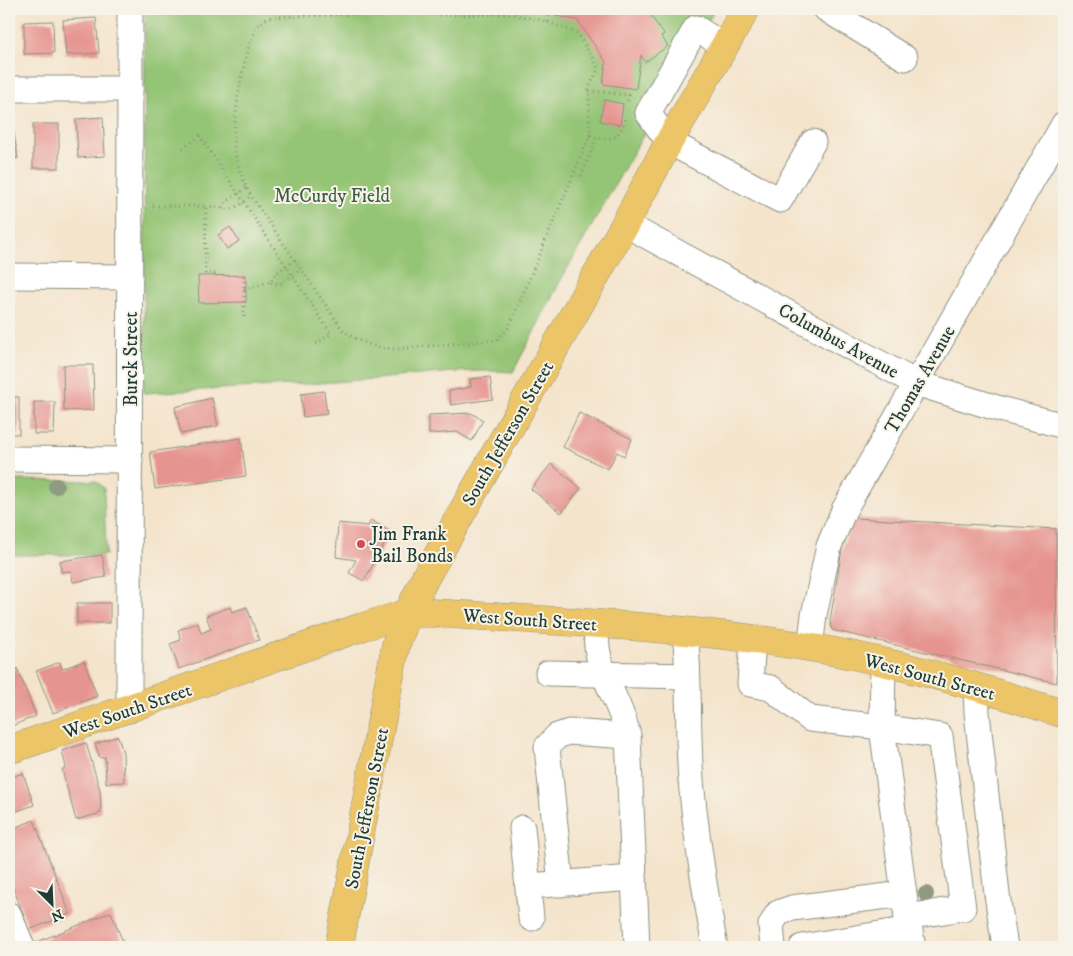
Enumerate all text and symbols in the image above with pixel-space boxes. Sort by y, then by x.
park label: McCurdy Field [274,185,391,208]
street label: Columbus Avenue [774,299,903,384]
street label: Burck Street [120,312,143,406]
street label: Thomas Avenue [880,321,961,438]
street label: South Jefferson Street [457,357,559,510]
place label: Jim Frank Bail Bonds [369,523,453,568]
marker: Jim Frank Bail Bonds [355,538,367,550]
street label: West South Street [461,604,598,637]
street label: West South Street [861,649,997,706]
street label: West South Street [59,679,195,744]
street label: South Jefferson Street [341,726,394,891]
north arrow [28,878,78,928]
text: N [48,904,66,926]

